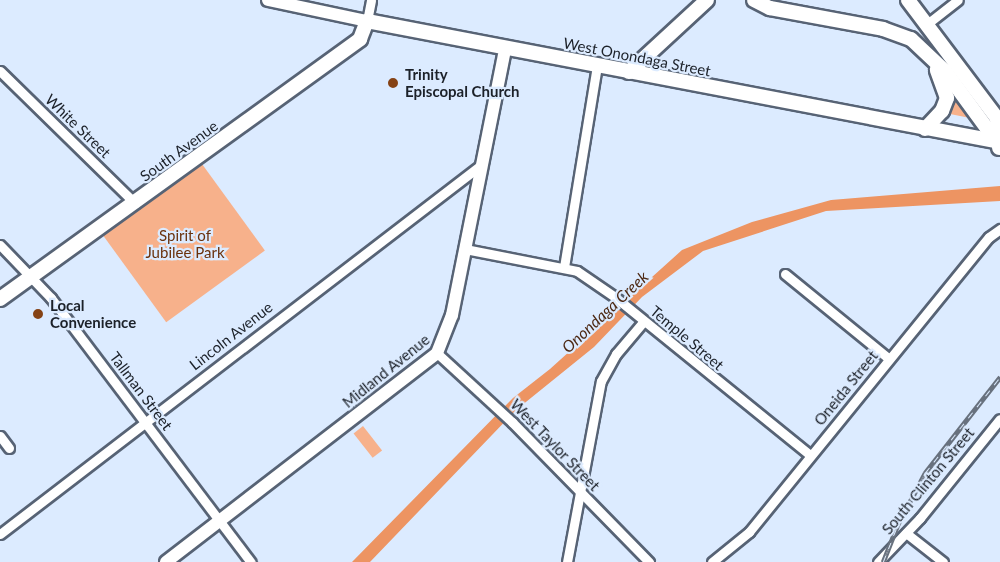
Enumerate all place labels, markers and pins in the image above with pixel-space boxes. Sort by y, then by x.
place label: Trinity Episcopal Church [405,65,520,100]
marker: Trinity Episcopal Church [386,76,400,90]
place label: Local Convenience [50,296,136,331]
marker: Local Convenience [31,307,45,321]

